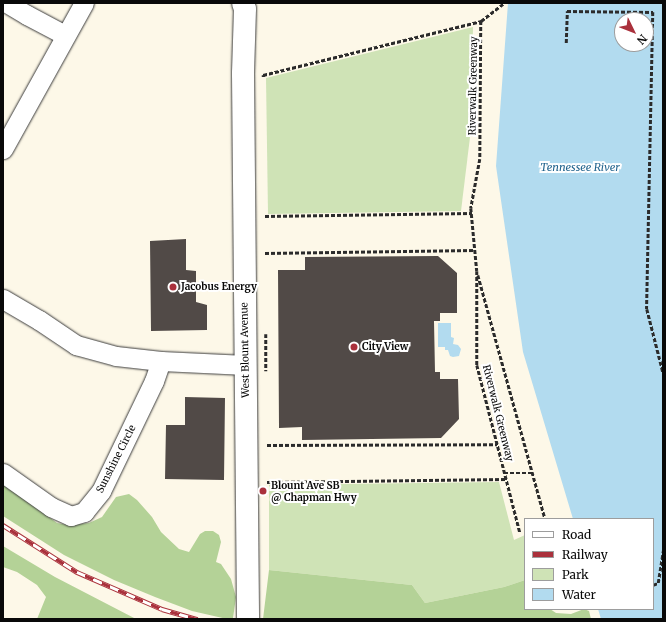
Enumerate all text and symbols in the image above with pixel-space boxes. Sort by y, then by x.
north arrow [614,12,654,52]
text: N [634,32,650,47]
street label: Riverwalk Greenway [466,36,480,136]
water label: Tennessee River [540,160,620,174]
place label: Jacobus Energy [181,281,257,293]
marker: Jacobus Energy [168,282,178,292]
street label: West Blount Avenue [238,302,252,398]
place label: City View [362,341,408,353]
marker: City View [349,342,359,352]
street label: Riverwalk Greenway [480,363,516,463]
street label: Sunshine Circle [94,423,138,495]
place label: Blount Ave SB @ Chapman Hwy [271,479,357,502]
marker: Blount Ave SB @ Chapman Hwy [258,486,268,496]
legend [524,518,654,610]
text: Road [562,527,591,542]
text: Railway [562,547,608,562]
text: Park [562,567,589,582]
text: Water [562,587,596,602]

